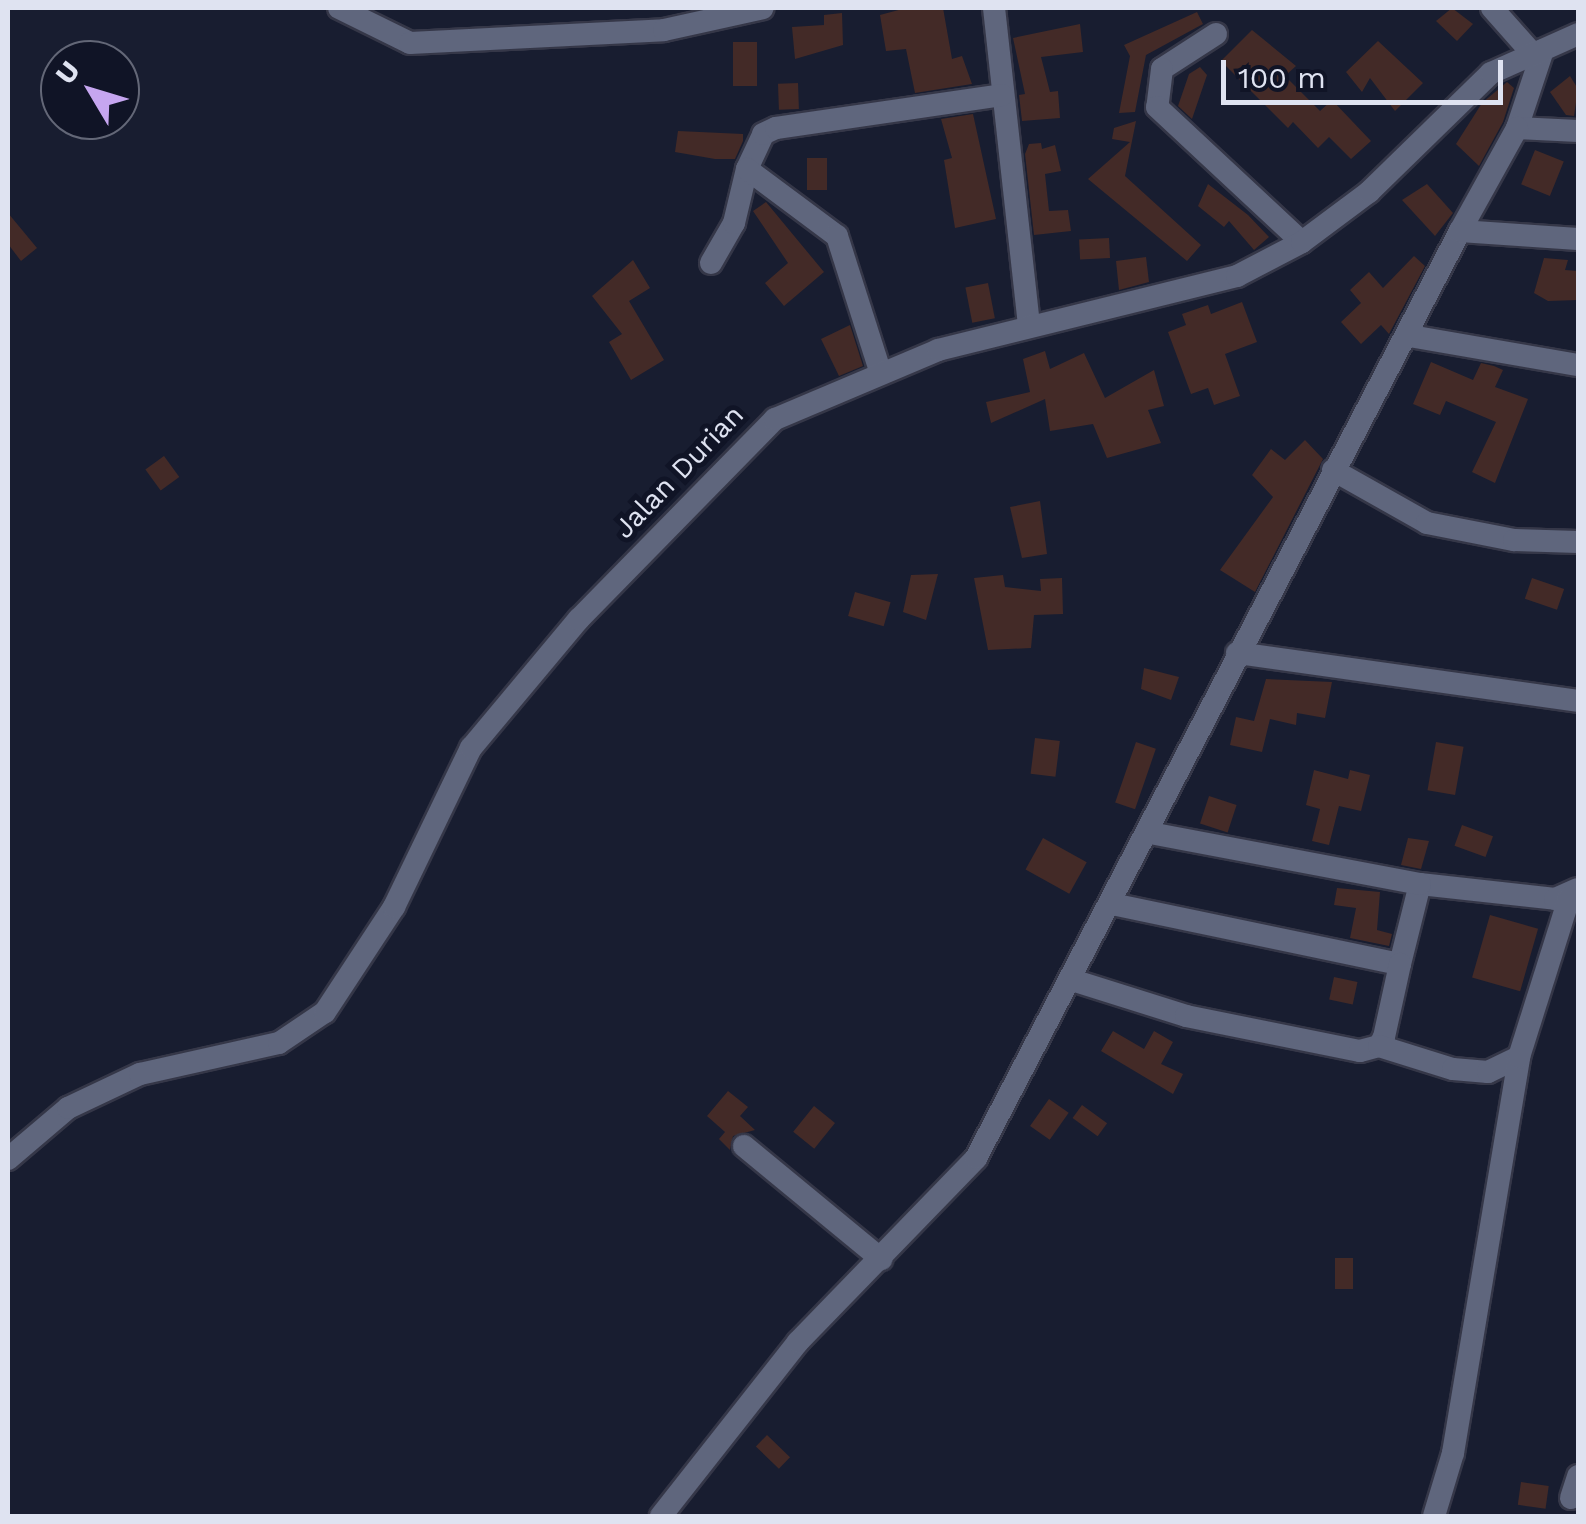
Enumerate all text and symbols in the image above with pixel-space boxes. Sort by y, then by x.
north arrow [40,40,140,140]
scale bar [1226,40,1508,102]
text: U [48,54,87,90]
text: 100 m [1238,60,1326,95]
street label: Jalan Durian [607,398,751,546]

